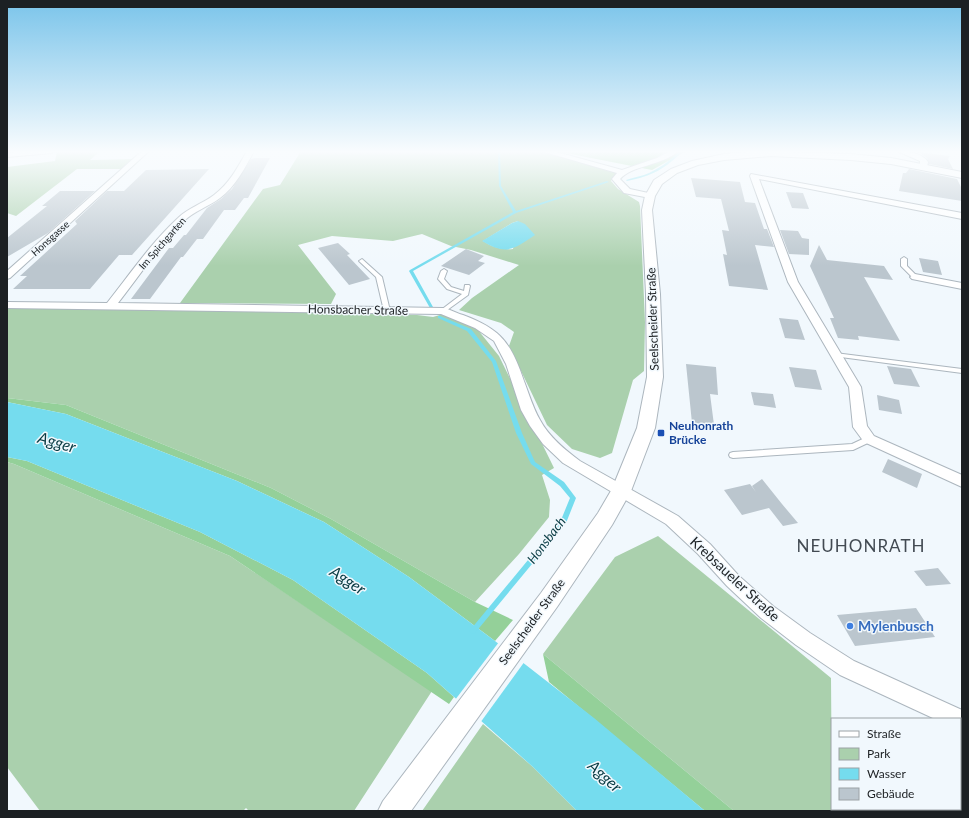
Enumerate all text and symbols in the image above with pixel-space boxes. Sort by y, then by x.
street label: Im Spichgarten [136,214,188,272]
street label: Honsgasse [28,218,72,258]
street label: Seelscheider Straße [643,267,662,371]
street label: Honsbacher Straße [308,301,408,318]
place label: Neuhonrath Brücke [669,418,734,447]
water label: Agger [35,427,79,456]
marker: Neuhonrath Brücke [656,428,666,438]
water label: Honsbach [523,513,569,566]
street label: Krebsaueler Straße [687,533,784,625]
district label: NEUHONRATH [797,535,925,556]
water label: Agger [326,561,370,598]
street label: Seelscheider Straße [495,576,568,668]
place label: Mylenbusch [858,617,934,634]
marker: Mylenbusch [845,621,855,631]
legend [831,718,961,810]
text: Straße [867,726,901,741]
text: Park [867,746,891,761]
water label: Agger [584,755,626,796]
text: Wasser [867,766,906,781]
text: Gebäude [867,786,914,801]

